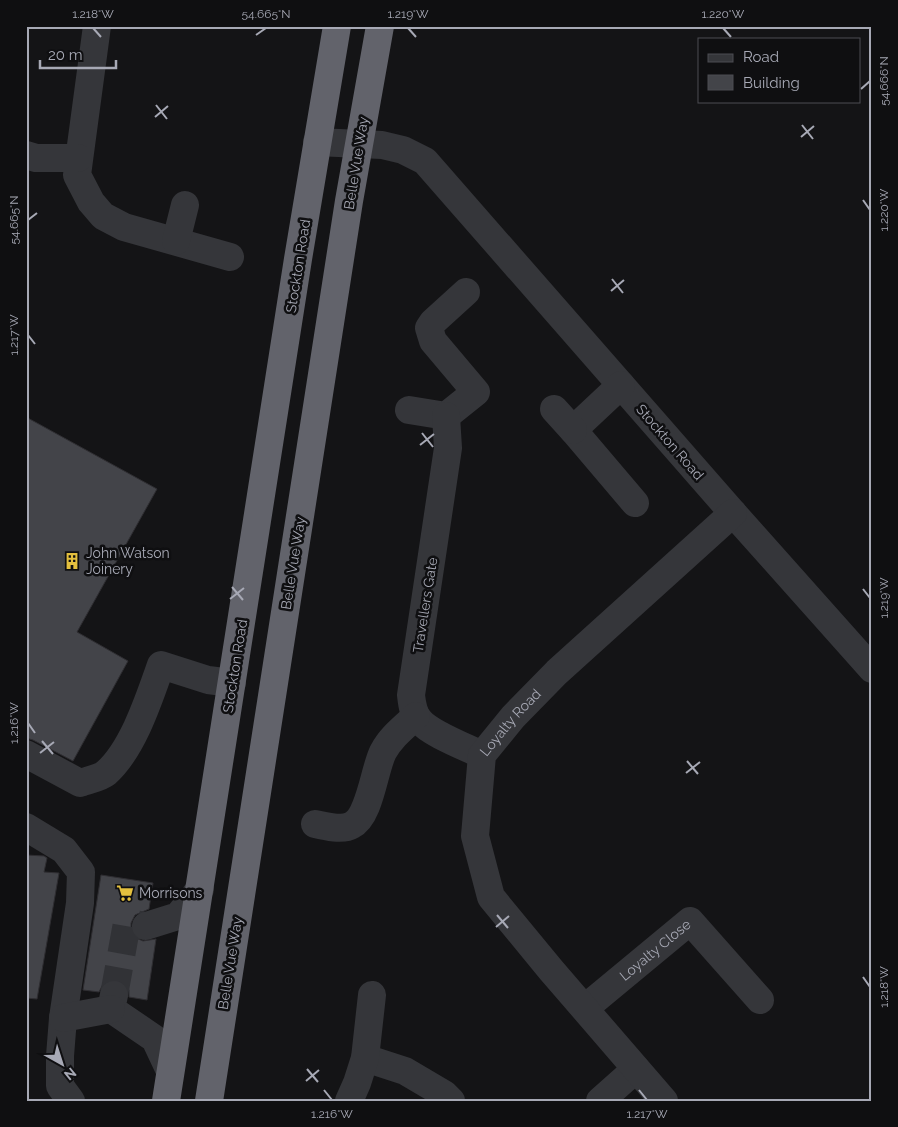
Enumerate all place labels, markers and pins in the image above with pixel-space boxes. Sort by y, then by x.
place label: John Watson Joinery [86,545,170,577]
building icon: John Watson Joinery [62,551,82,571]
supermarket icon: Morrisons [115,883,135,903]
place label: Morrisons [139,885,203,901]

